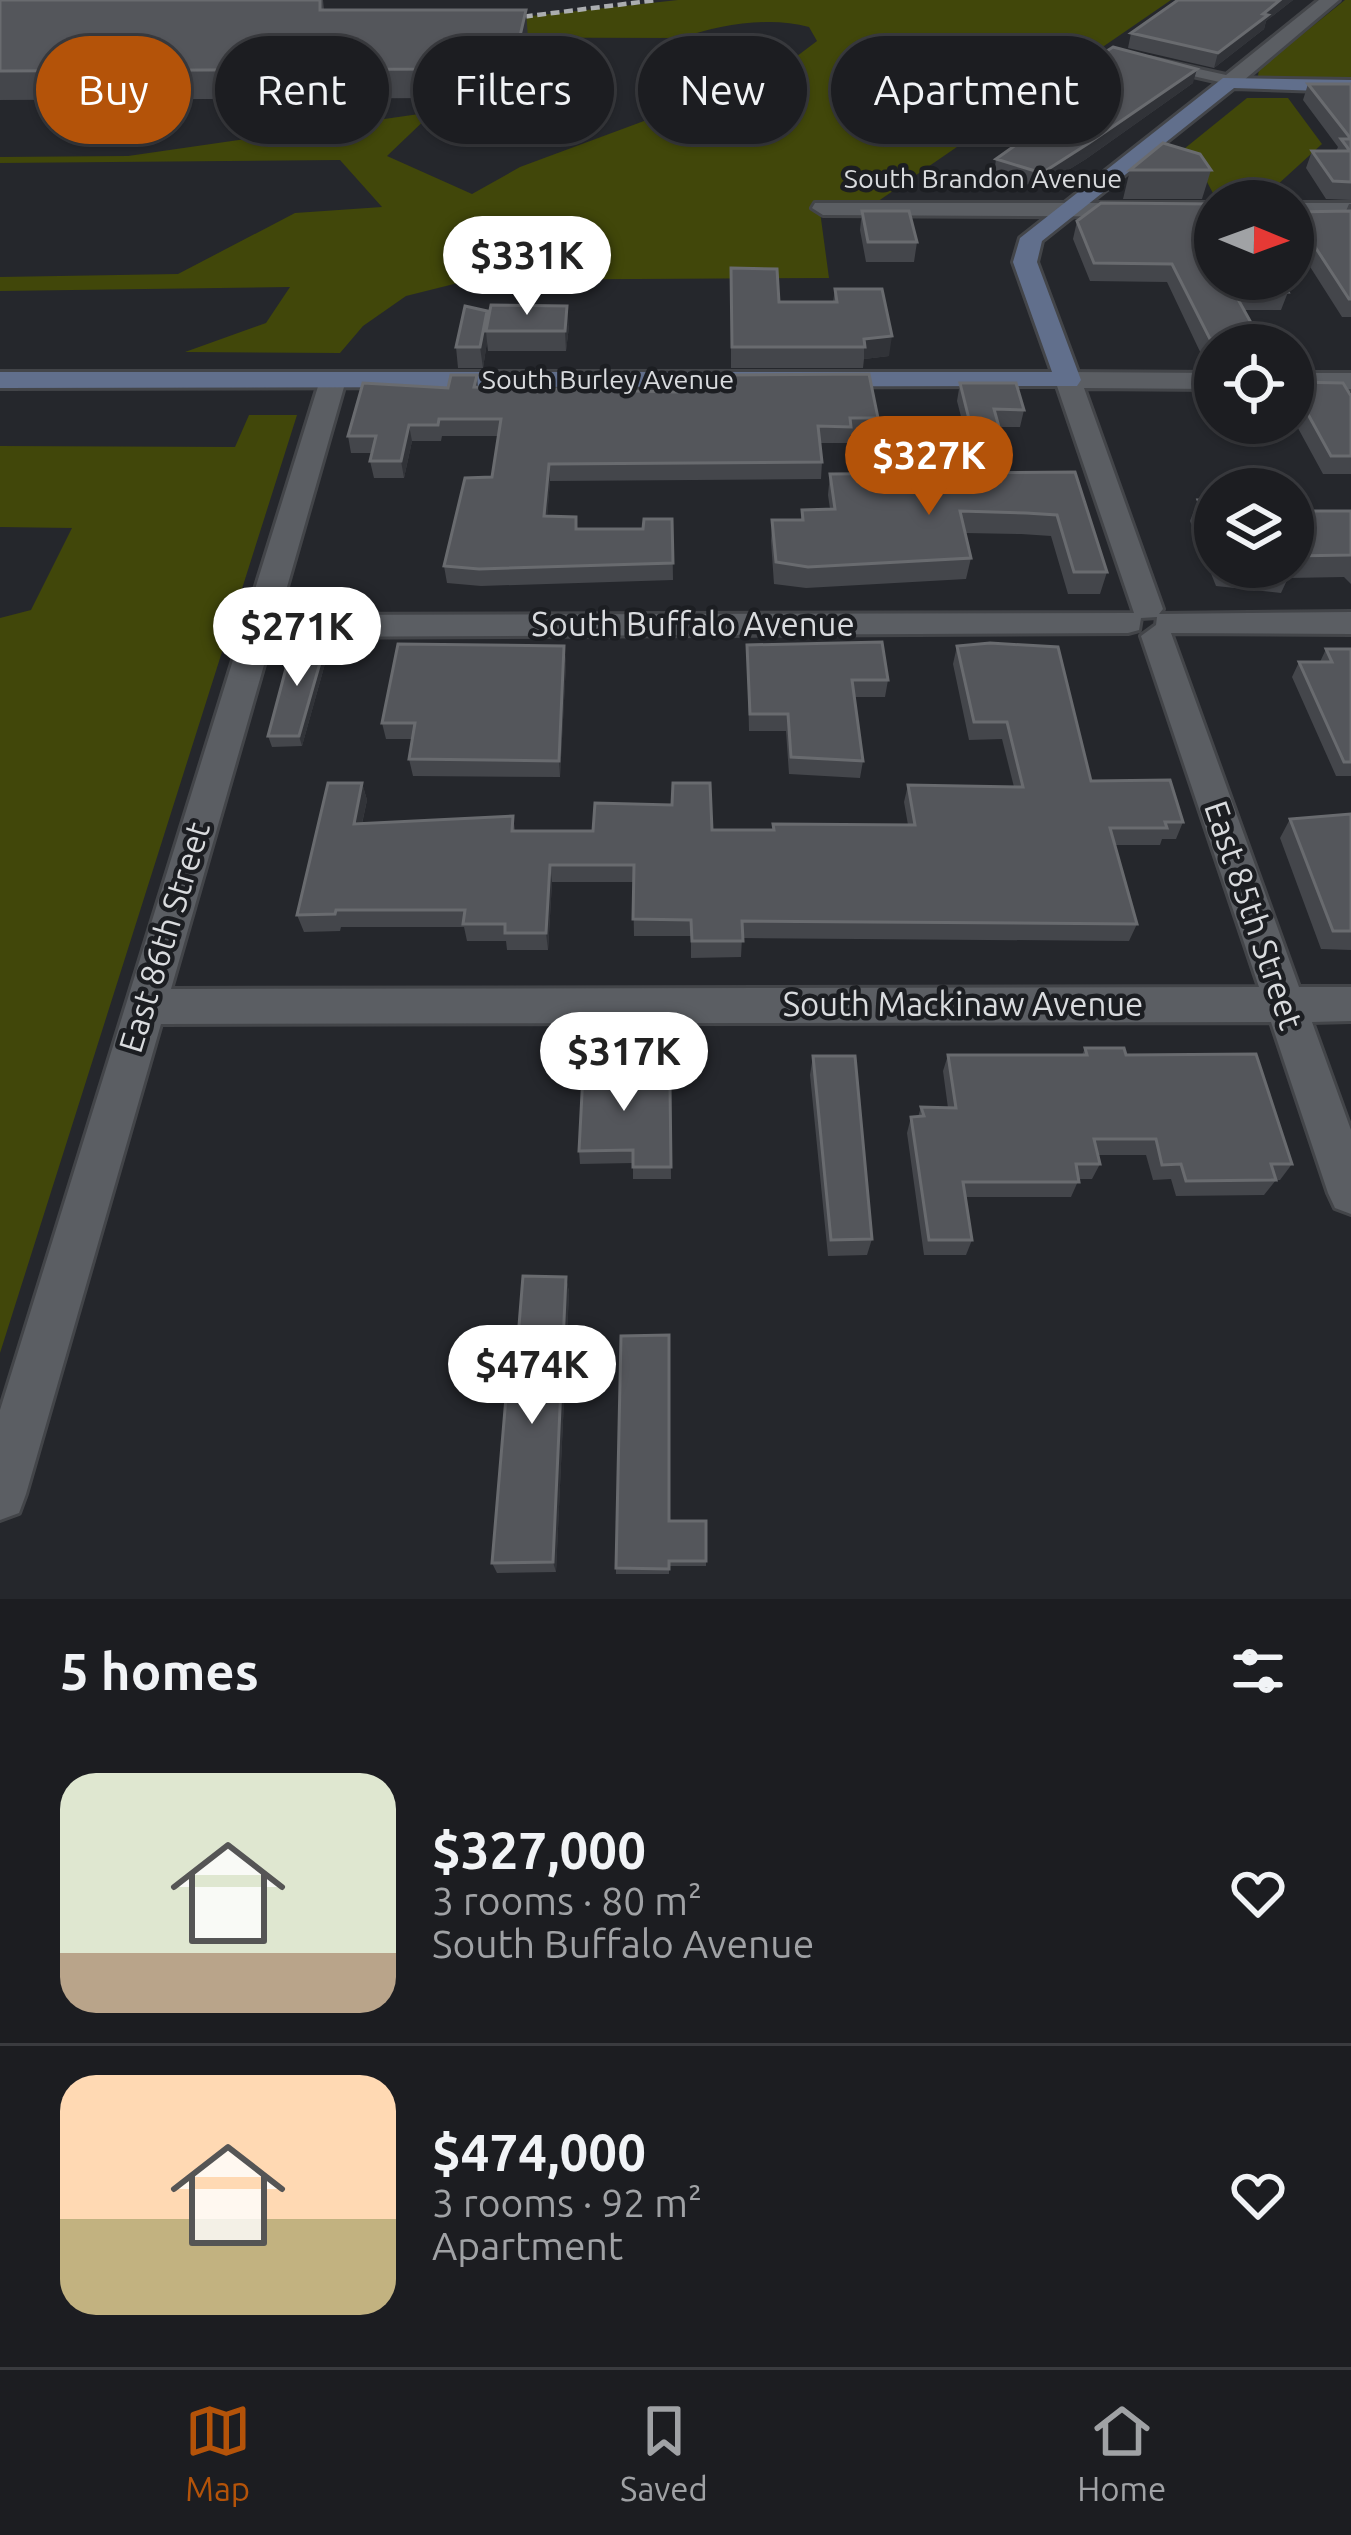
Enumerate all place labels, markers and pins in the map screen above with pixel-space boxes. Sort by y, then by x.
pin: $331K [443,216,611,318]
pin: $327K [845,416,1013,518]
pin: $271K [213,587,381,689]
pin: $317K [540,1012,708,1114]
pin: $474K [448,1325,616,1427]

